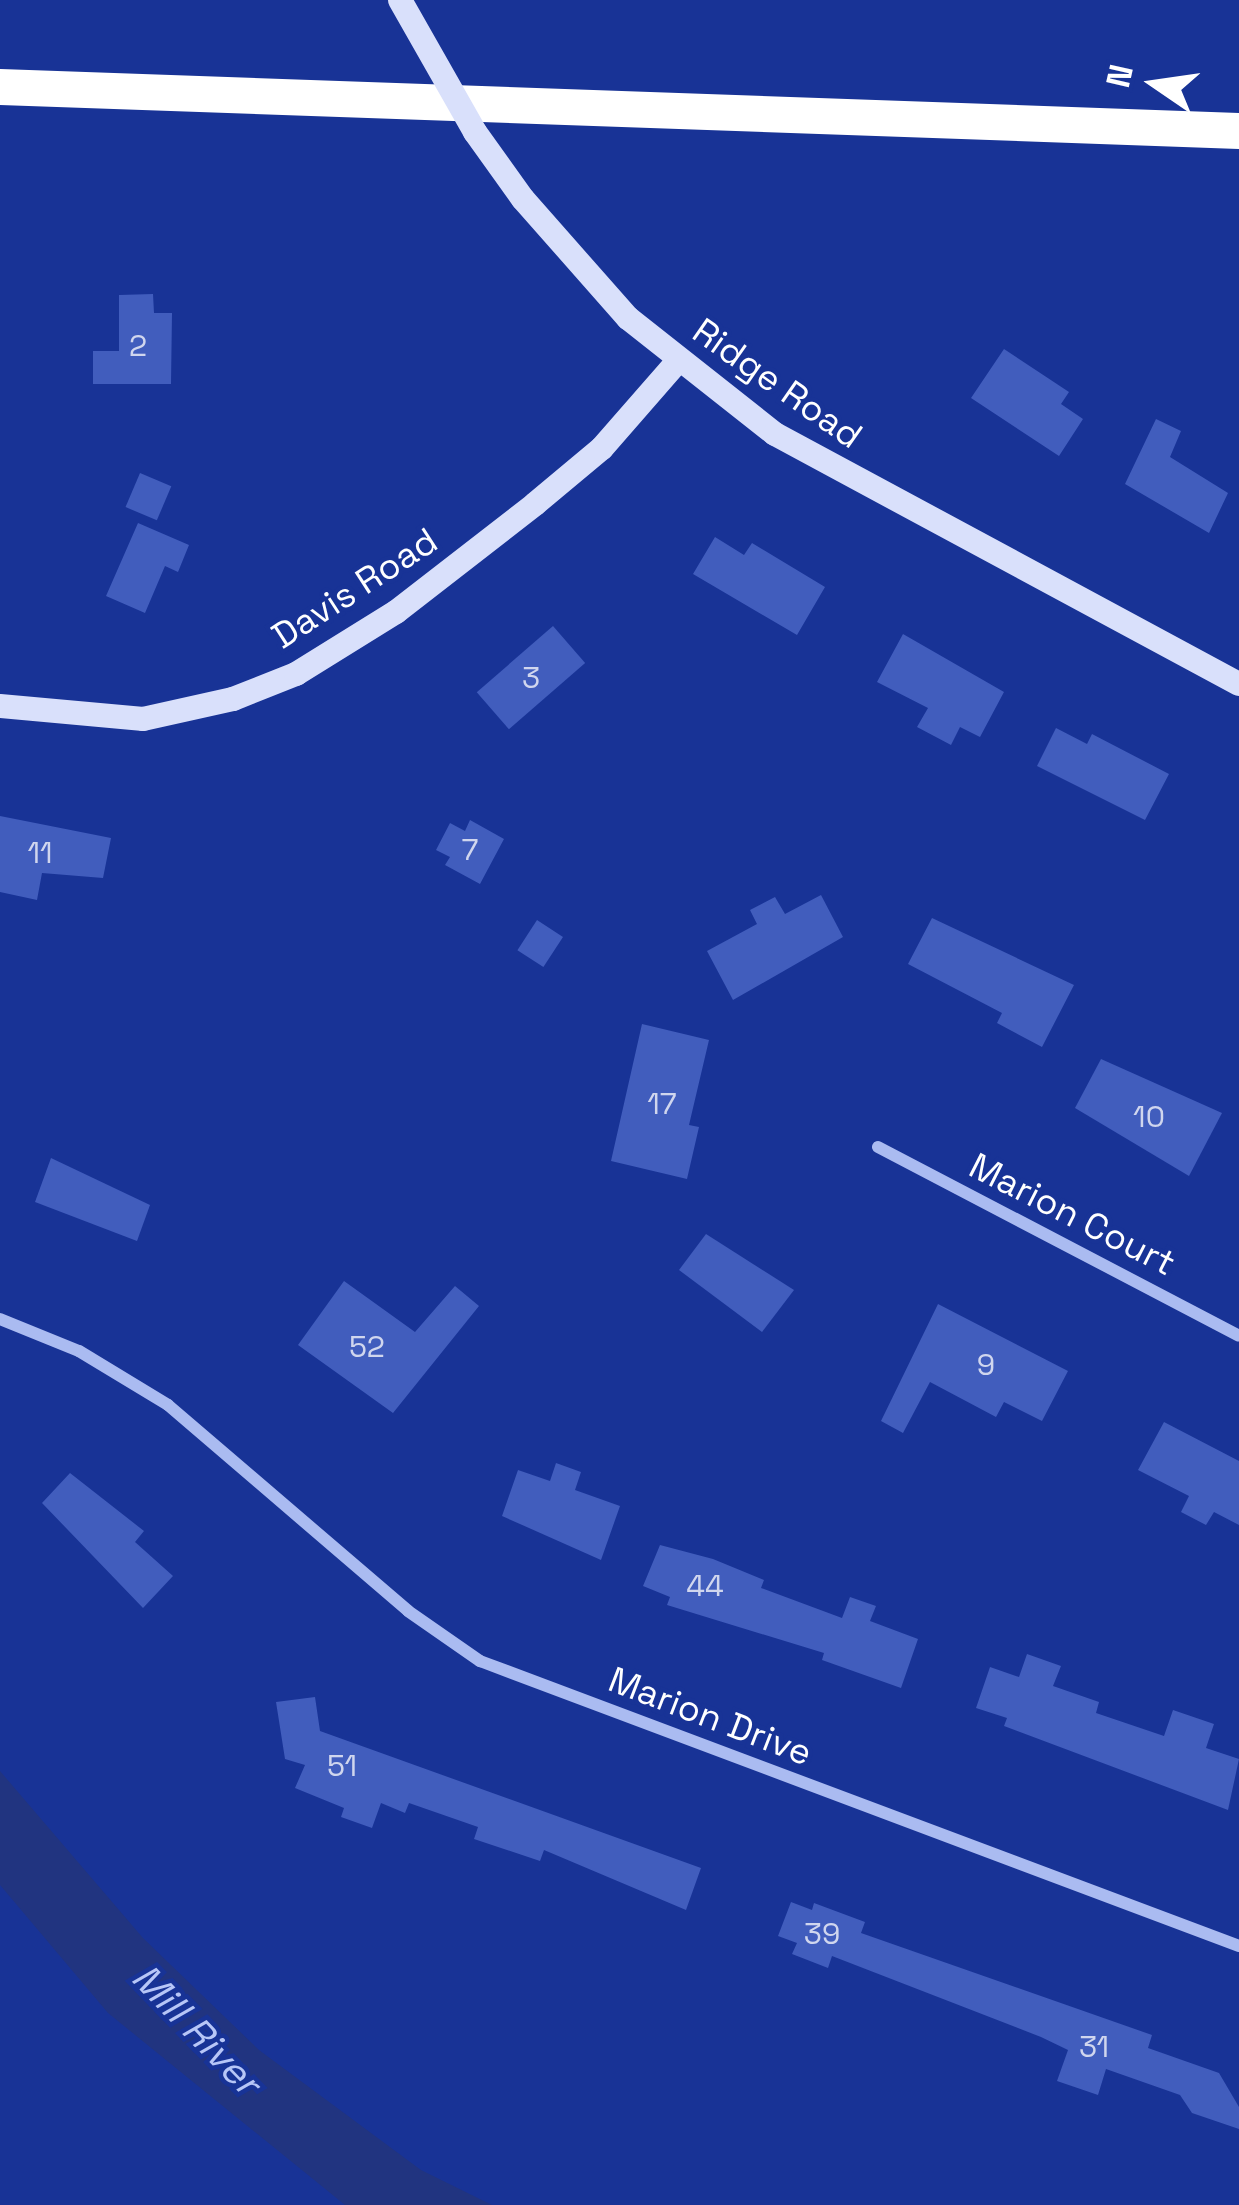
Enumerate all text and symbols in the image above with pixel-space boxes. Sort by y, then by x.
north arrow [1095,24,1215,144]
text: N [1097,60,1143,91]
street label: Ridge Road [684,310,870,458]
house number: 2 [129,328,147,364]
street label: Davis Road [264,520,446,658]
house number: 3 [522,660,540,696]
house number: 7 [462,832,478,868]
house number: 11 [27,835,53,871]
house number: 17 [647,1086,677,1122]
house number: 10 [1133,1099,1165,1135]
street label: Marion Court [962,1145,1182,1285]
house number: 52 [349,1329,385,1365]
house number: 9 [977,1347,995,1383]
house number: 44 [686,1568,724,1604]
street label: Marion Drive [602,1658,818,1776]
house number: 51 [327,1748,357,1784]
house number: 39 [804,1916,840,1952]
water label: Mill River [122,1955,270,2105]
house number: 31 [1079,2029,1109,2065]

